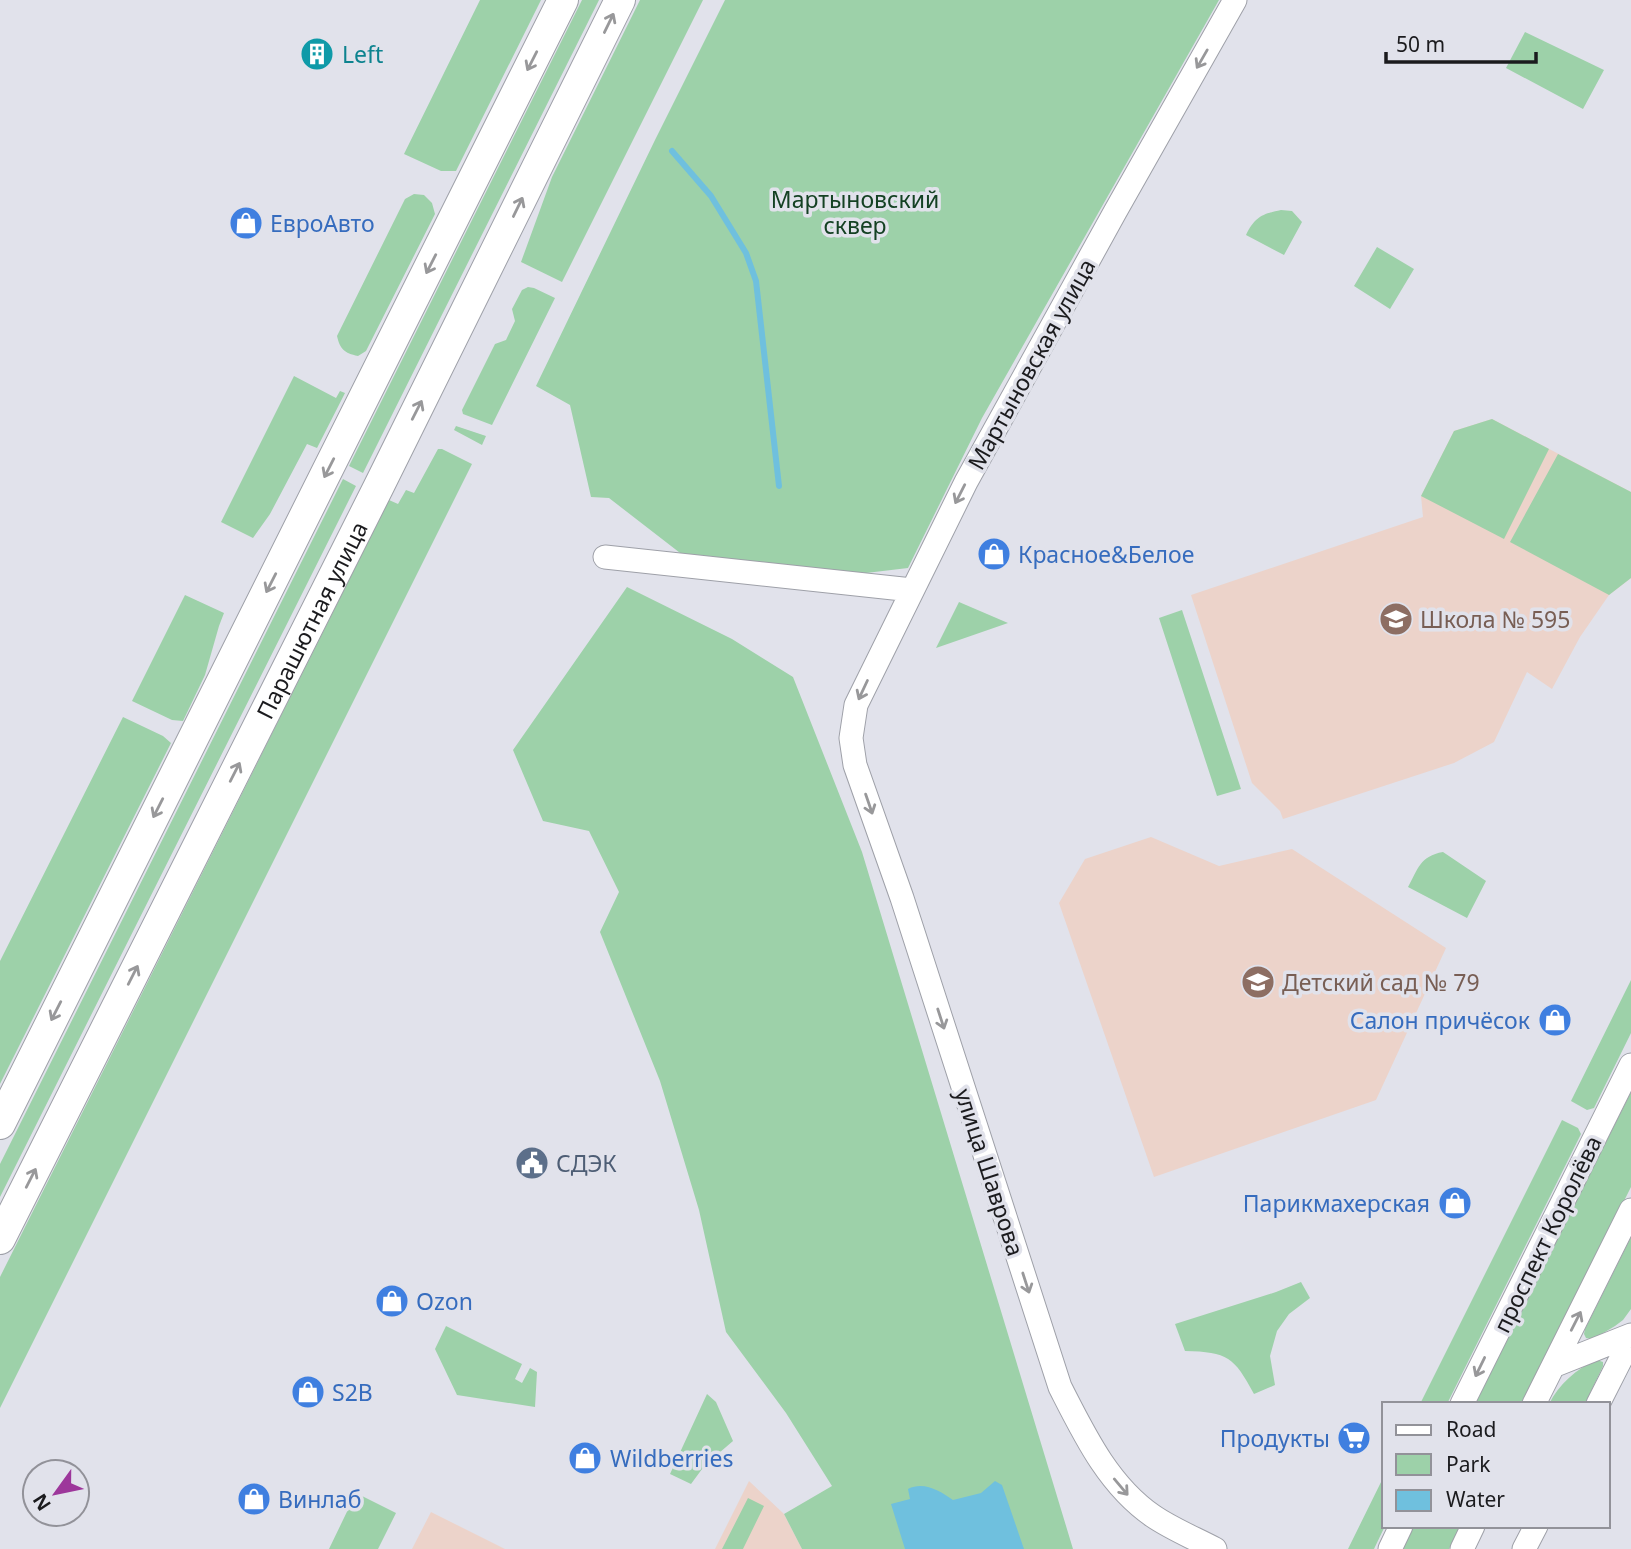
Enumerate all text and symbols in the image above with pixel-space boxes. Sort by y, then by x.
one-way arrow [602,13,616,34]
scale bar [1386,21,1536,65]
text: 50 m [1396,30,1445,58]
building icon: Left [298,35,336,73]
place label: Left [342,38,383,70]
one-way arrow [1195,49,1209,69]
one-way arrow [525,50,539,71]
park label: Мартыновский сквер [771,183,939,241]
one-way arrow [512,196,525,217]
shop icon: ЕвроАвто [227,204,265,242]
place label: ЕвроАвто [270,207,375,239]
street label: Мартыновская улица [960,253,1102,475]
one-way arrow [423,254,437,274]
one-way arrow [410,400,424,421]
one-way arrow [321,457,335,478]
one-way arrow [953,483,967,504]
street label: Парашютная улица [248,516,375,724]
shop icon: Красное&Белое [975,535,1013,573]
place label: Красное&Белое [1018,538,1194,570]
one-way arrow [264,572,278,593]
school or university icon: Школа № 595 [1377,600,1415,638]
place label: Школа № 595 [1420,603,1570,635]
one-way arrow [856,679,869,700]
one-way arrow [229,762,243,783]
one-way arrow [864,792,876,814]
one-way arrow [151,797,165,818]
school or university icon: Детский сад № 79 [1239,963,1277,1001]
one-way arrow [126,965,140,986]
place label: Детский сад № 79 [1282,966,1480,998]
one-way arrow [49,1000,63,1021]
shop icon: Салон причёсок [1536,1001,1574,1039]
place label: Салон причёсок [1350,1004,1531,1036]
one-way arrow [936,1008,948,1030]
street label: улица Шаврова [948,1084,1032,1260]
street label: проспект Королёва [1485,1130,1609,1338]
public building icon: СДЭК [513,1144,551,1182]
place label: СДЭК [556,1147,617,1179]
one-way arrow [24,1169,38,1189]
shop icon: Парикмахерская [1436,1184,1474,1222]
place label: Парикмахерская [1243,1187,1430,1219]
one-way arrow [1021,1271,1033,1293]
shop icon: Ozon [373,1282,411,1320]
place label: Ozon [416,1285,473,1317]
one-way arrow [1569,1311,1583,1332]
one-way arrow [1473,1356,1487,1377]
shop icon: S2B [289,1373,327,1411]
place label: S2B [332,1376,373,1408]
legend [1382,1402,1610,1528]
text: Road [1446,1415,1496,1443]
supermarket icon: Продукты [1335,1419,1373,1457]
place label: Продукты [1220,1422,1330,1454]
shop icon: Wildberries [566,1439,604,1477]
place label: Wildberries [610,1442,733,1474]
text: Park [1446,1450,1491,1478]
north arrow [21,1458,91,1528]
one-way arrow [1114,1477,1129,1495]
shop icon: Винлаб [235,1480,273,1518]
place label: Винлаб [278,1483,361,1515]
text: Water [1446,1485,1505,1513]
text: N [27,1489,57,1516]

